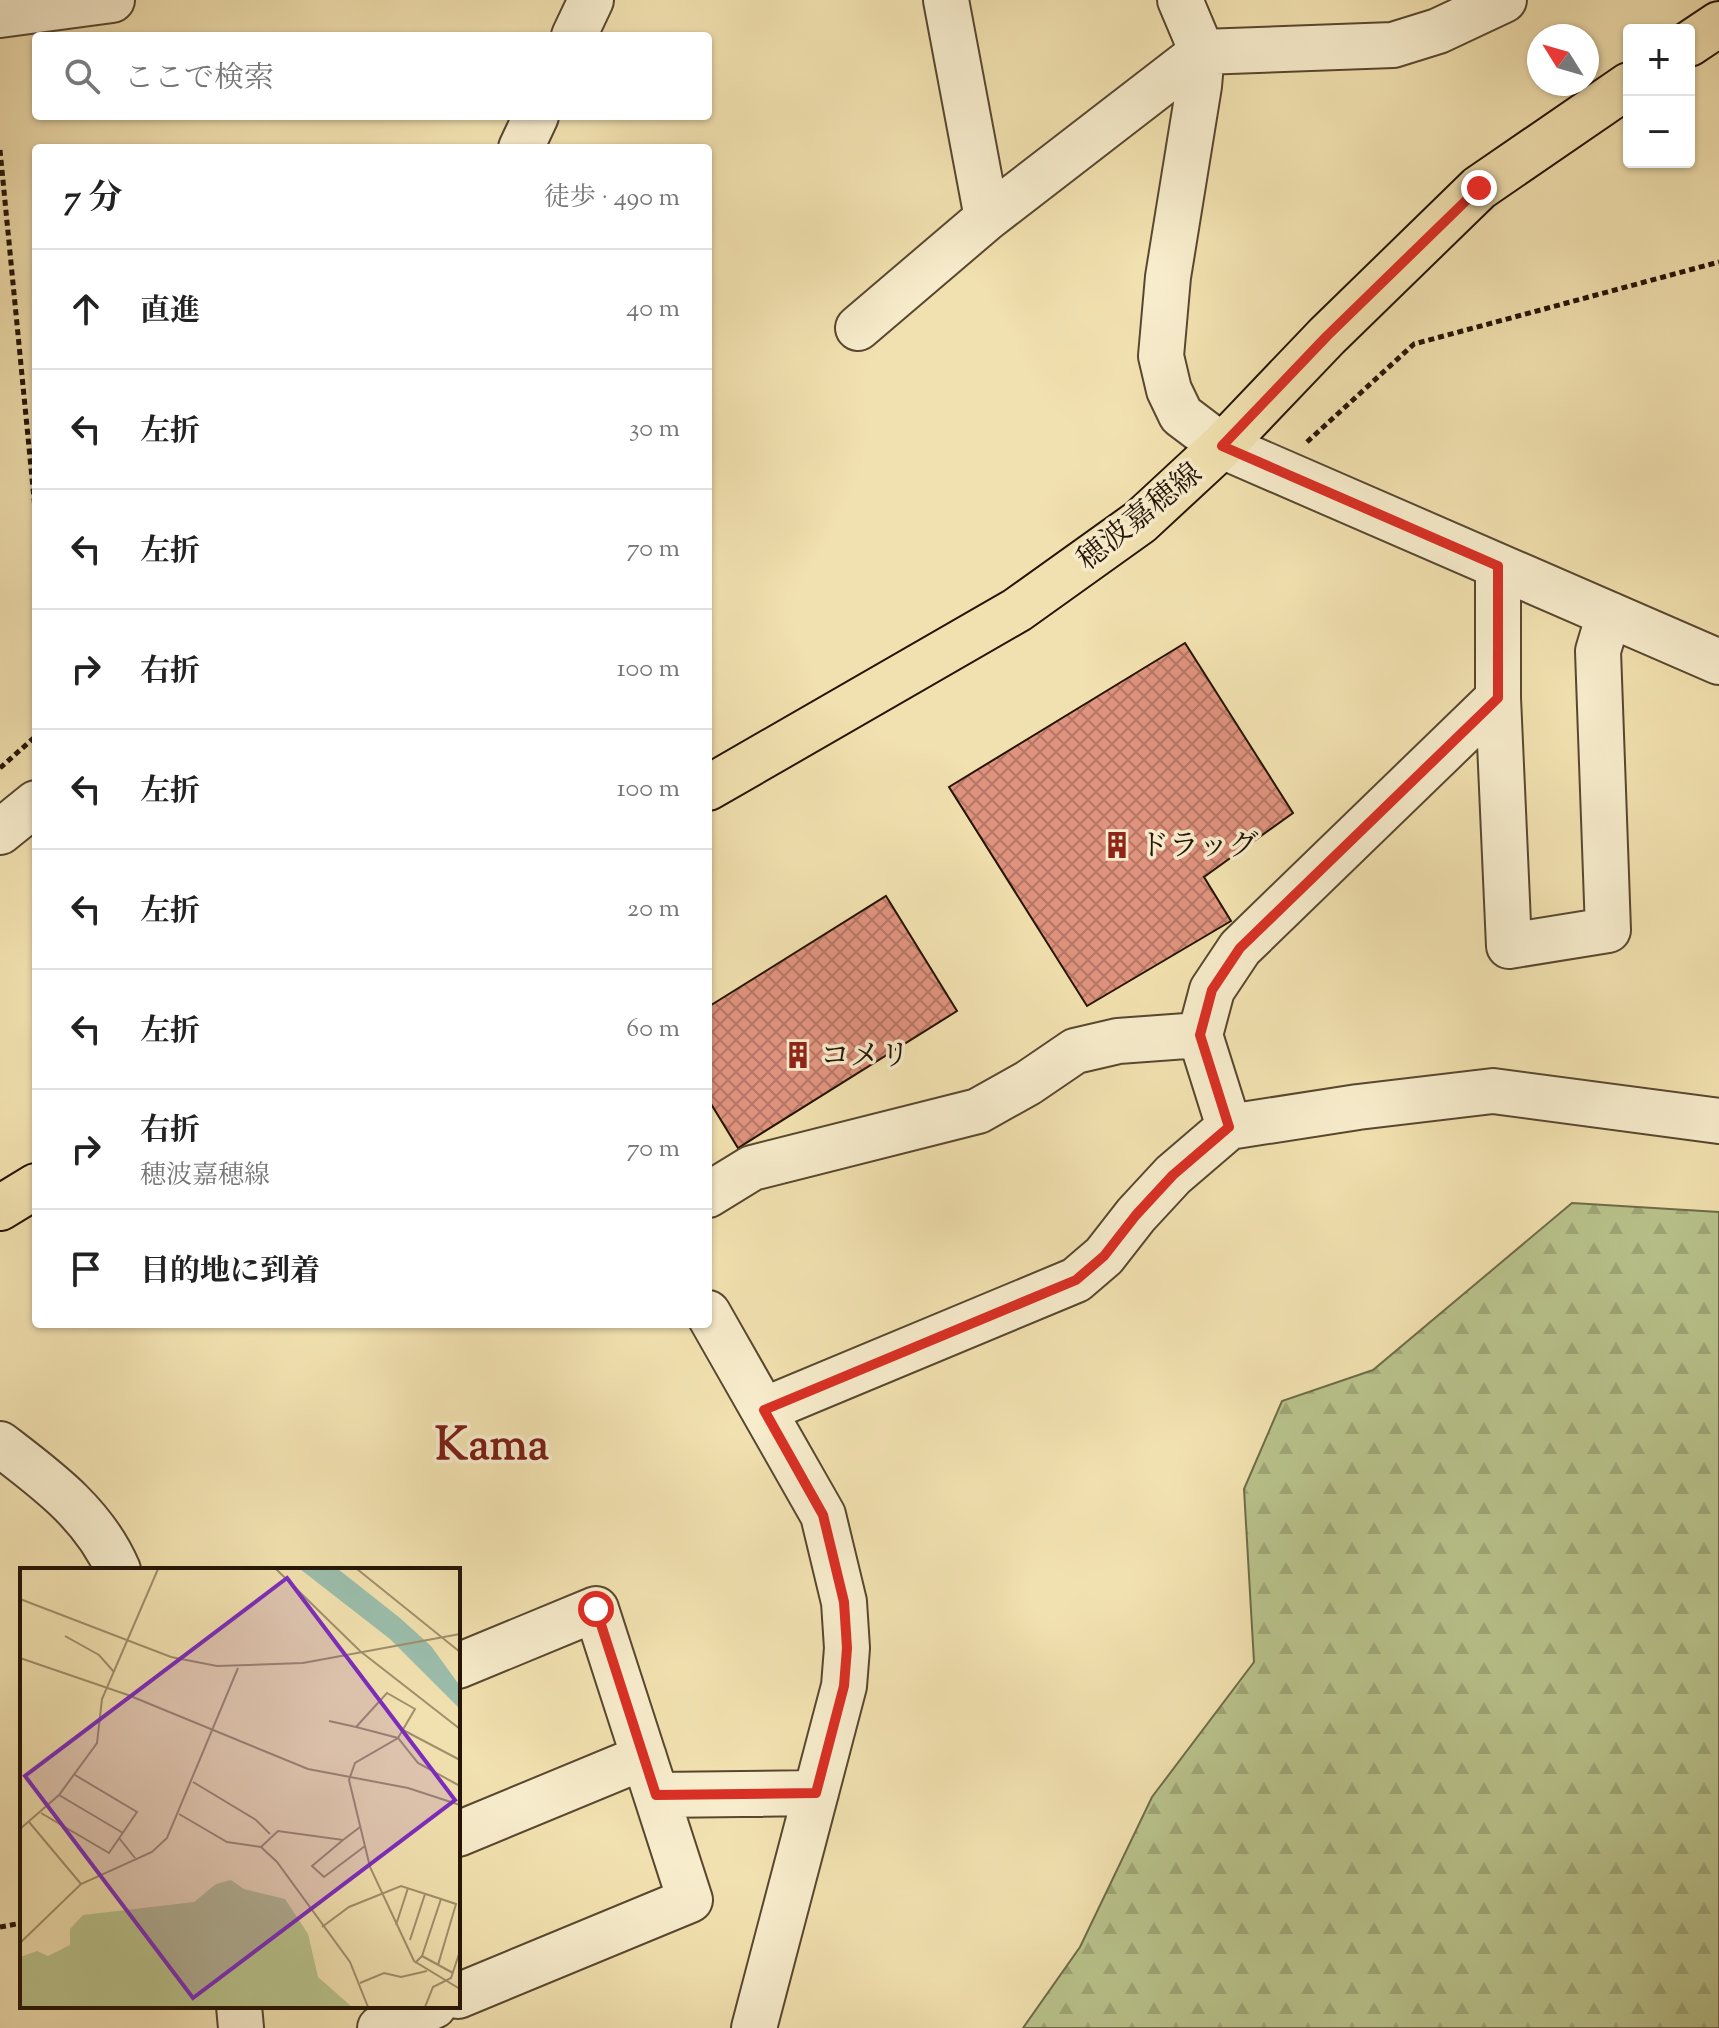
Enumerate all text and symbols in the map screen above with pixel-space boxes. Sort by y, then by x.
north arrow [1527,24,1599,96]
map controls [1623,24,1695,168]
button: + [1623,24,1695,96]
search box [32,32,712,120]
icon: search [60,54,104,98]
text: ここで検索 [124,58,274,101]
button: − [1623,96,1695,168]
route end [1461,170,1497,206]
text: 7 分 [64,175,122,224]
text: 徒歩 · 490 m [544,180,680,217]
icon: ahead [64,287,108,331]
text: 直進 [140,291,200,334]
text: 40 m [626,291,680,328]
icon: left [64,407,108,451]
text: 左折 [140,411,200,454]
text: 30 m [629,411,680,448]
street label: 穂波嘉穂線 [1069,454,1212,582]
icon: left [64,527,108,571]
text: 左折 [140,531,200,574]
text: 70 m [627,531,680,568]
icon: right [64,647,108,691]
text: 右折 [140,651,200,694]
text: 100 m [617,651,680,688]
icon: left [64,767,108,811]
text: 左折 [140,771,200,814]
text: 100 m [617,771,680,808]
place label: ドラッグ [1139,826,1258,869]
building icon: ドラッグ [1102,830,1132,860]
icon: left [64,887,108,931]
text: 左折 [140,891,200,934]
text: 20 m [627,891,680,928]
icon: left [64,1007,108,1051]
text: 左折 [140,1011,200,1054]
text: 60 m [626,1011,680,1048]
place label: コメリ [820,1036,910,1079]
building icon: コメリ [783,1040,813,1070]
text: 右折 [140,1110,200,1153]
icon: right [64,1127,108,1171]
text: 70 m [627,1131,680,1168]
text: 穂波嘉穂線 [140,1158,270,1195]
icon: arrive [64,1247,108,1291]
text: 目的地に到着 [140,1251,320,1294]
district label: Kama [435,1415,549,1481]
inset map [20,1568,460,2008]
route start [578,1591,614,1627]

